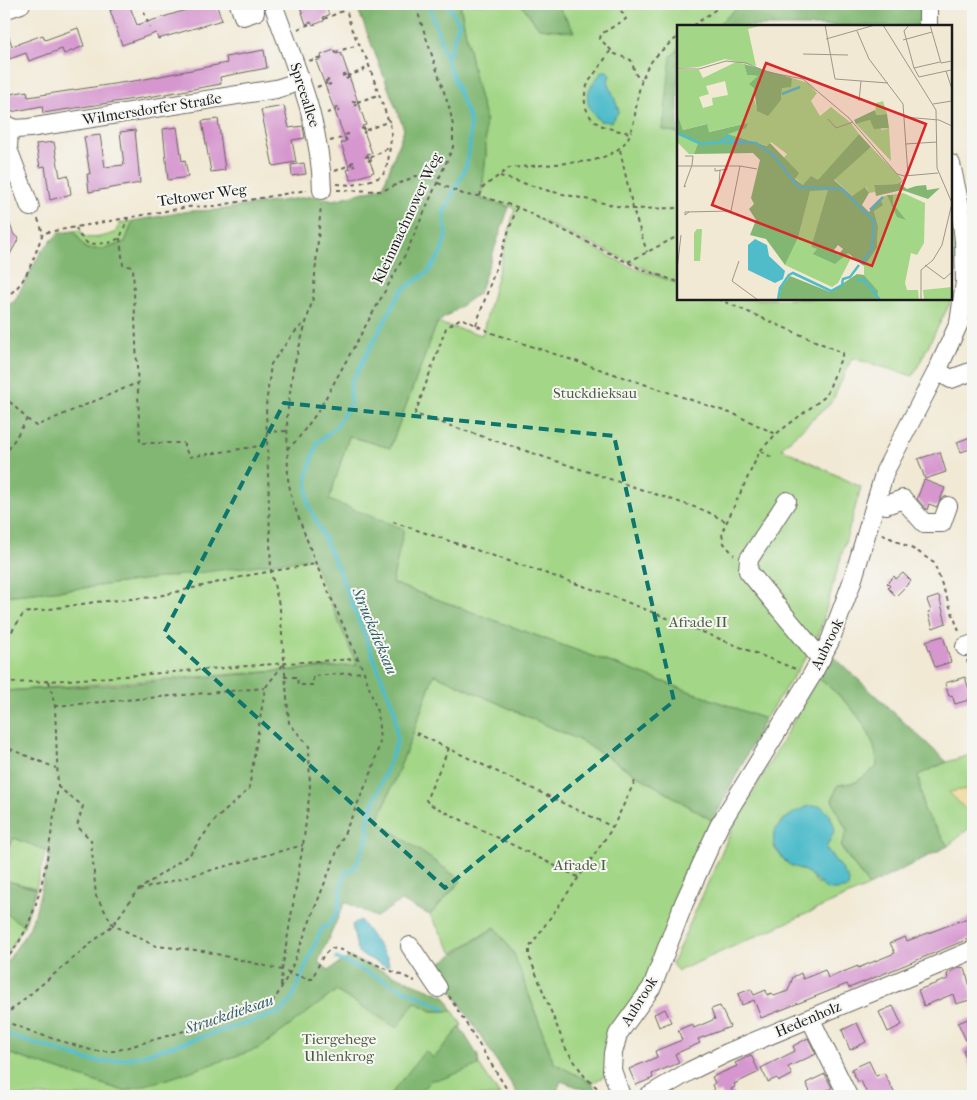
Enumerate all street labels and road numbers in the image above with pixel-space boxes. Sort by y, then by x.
street label: Spreeallee [286,60,324,130]
street label: Wilmersdorfer Straße [80,89,224,129]
street label: Kleinmachnower Weg [369,149,446,287]
street label: Teltower Weg [156,180,249,210]
street label: Aubrook [806,615,847,674]
street label: Aubrook [616,973,661,1030]
street label: Hedenholz [772,997,844,1041]

